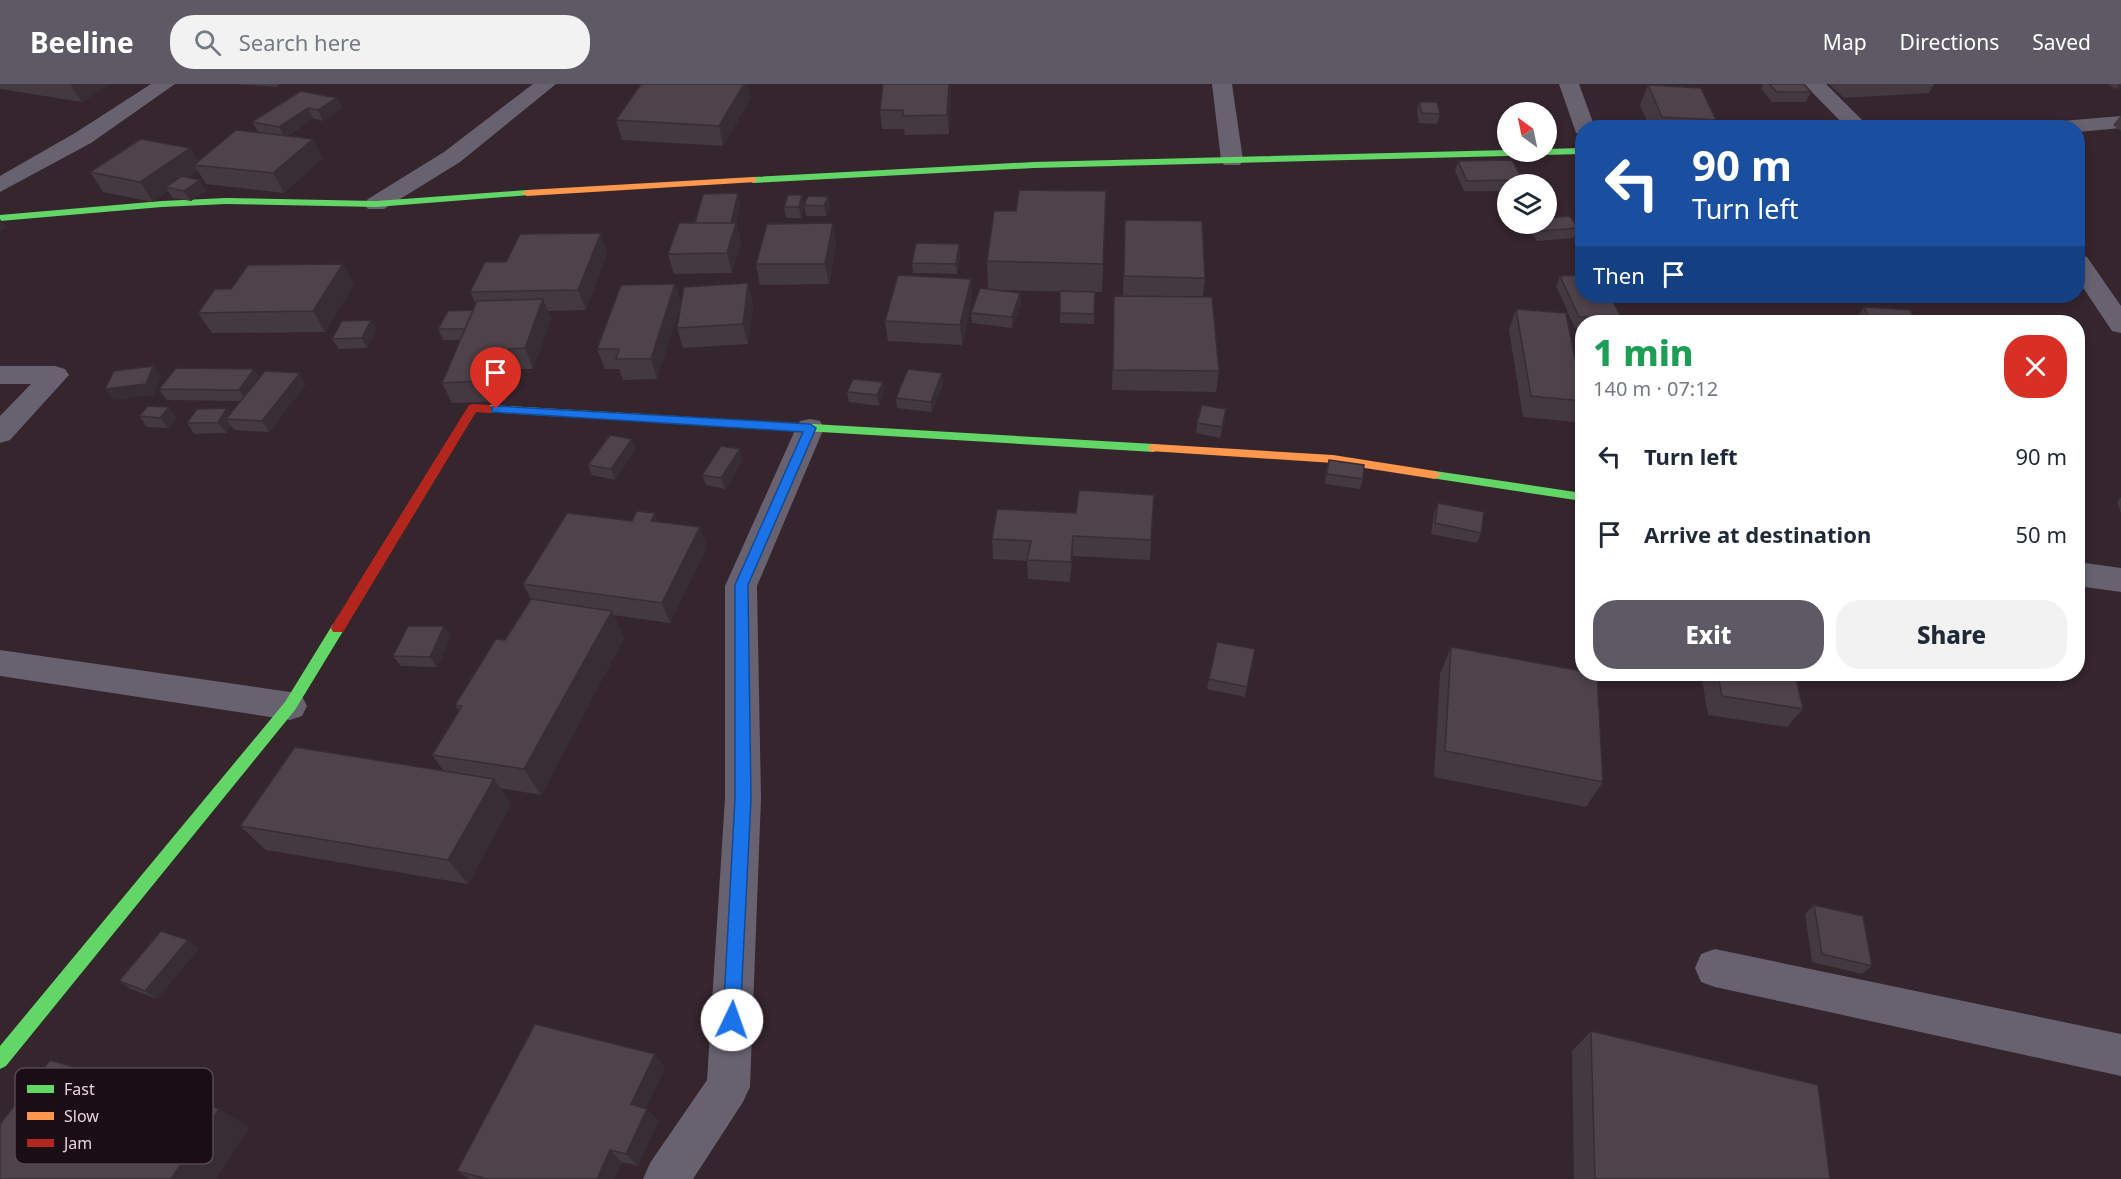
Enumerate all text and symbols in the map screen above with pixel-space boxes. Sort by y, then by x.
search box [170,15,590,69]
text: Beeline [30,23,134,61]
icon: search [191,26,224,59]
text: Search here [239,27,361,57]
text: Map [1823,28,1867,56]
text: Directions [1900,28,1999,56]
text: Saved [2032,28,2091,56]
north arrow [1497,102,1557,162]
map controls [1497,102,1557,234]
text: 90 m [1692,136,1792,193]
icon: left [1593,144,1671,222]
button: layers [1497,174,1557,234]
text: Turn left [1692,190,1798,227]
icon: arrive [1657,258,1690,291]
text: Then [1593,260,1645,290]
text: 1 min [1593,328,1694,377]
button: close [2004,335,2067,398]
pin [470,347,521,409]
icon: arrive [479,356,512,389]
text: 140 m · 07:12 [1593,375,1718,402]
icon: left [1593,440,1626,473]
text: Turn left [1644,441,1738,471]
text: 90 m [2016,441,2067,471]
icon: arrive [1593,518,1626,551]
text: Arrive at destination [1644,519,1871,549]
text: 50 m [2016,519,2067,549]
button: Exit [1593,600,1824,669]
button: Share [1836,600,2067,669]
position arrow [700,988,764,1052]
legend [15,1068,213,1164]
text: Fast [64,1078,95,1100]
text: Slow [64,1105,99,1127]
text: Jam [62,1132,92,1154]

